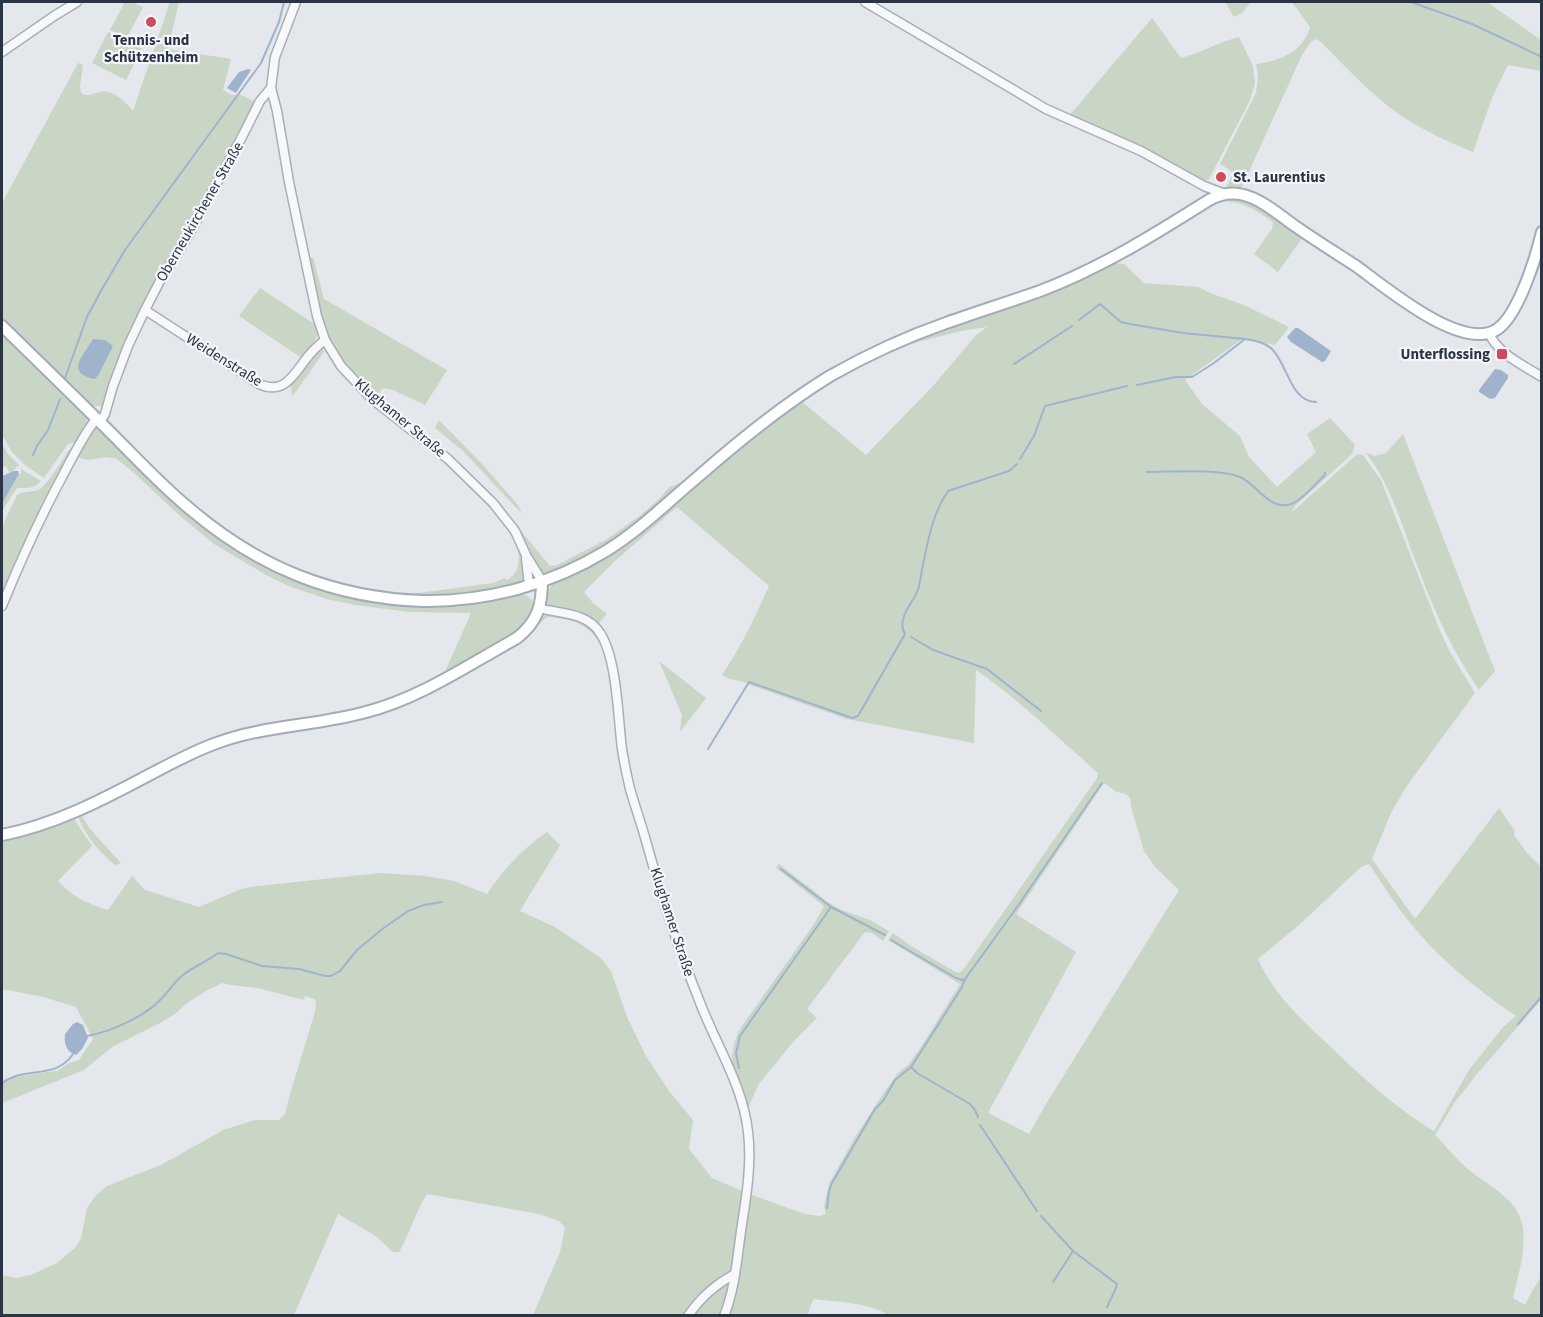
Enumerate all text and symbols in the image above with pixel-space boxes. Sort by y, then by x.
marker: Tennis- und Schützenheim [144,15,158,29]
place label: Tennis- und Schützenheim [104,30,198,68]
street label: Oberneukirchener Straße [151,138,249,286]
place label: St. Laurentius [1233,167,1326,188]
marker: St. Laurentius [1214,170,1228,184]
street label: Weidenstraße [182,328,266,392]
place label: Unterflossing [1401,344,1490,365]
marker: Unterflossing [1495,347,1509,361]
street label: Klughamer Straße [350,374,450,462]
street label: Klughamer Straße [645,865,699,979]

